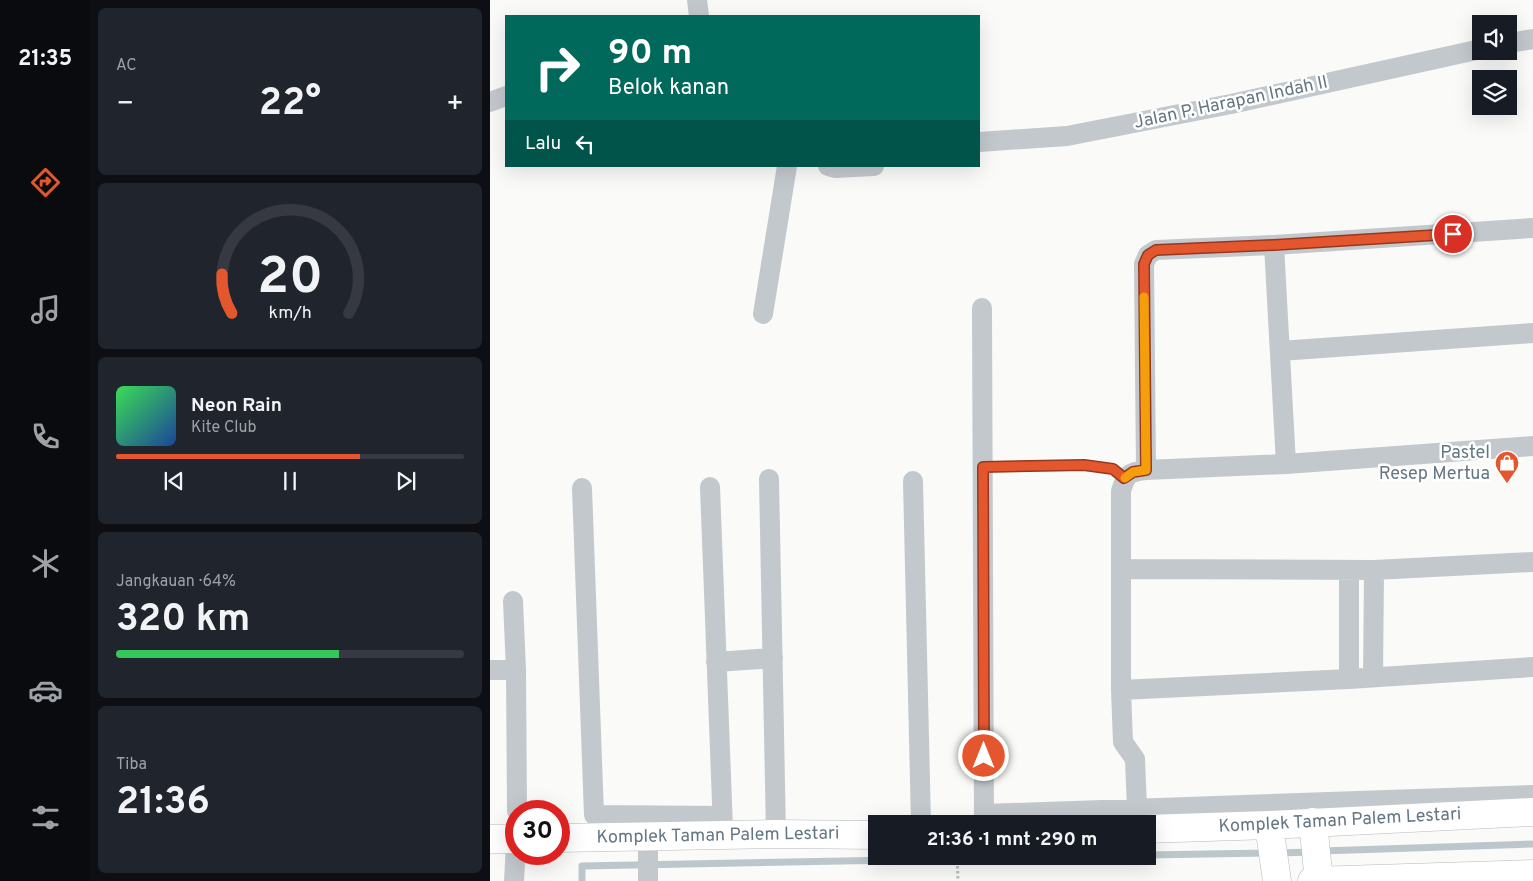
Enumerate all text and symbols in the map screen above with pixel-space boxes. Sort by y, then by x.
map controls [1472,15,1517,115]
button: sound [1472,15,1517,60]
text: 90 m [608,32,692,76]
icon: right [525,35,590,100]
text: 21:35 [18,46,72,73]
text: AC [116,56,137,76]
button: layers [1472,70,1517,115]
street label: Jalan P. Harapan Indah II [1132,71,1330,135]
text: Belok kanan [608,75,729,102]
text: 22° [259,80,321,129]
text: − [116,87,134,123]
text: + [446,87,464,123]
icon: left [571,130,599,158]
text: Lalu [525,132,561,156]
icon: directions [28,165,63,200]
pin [1432,213,1474,255]
icon: arrive [1439,220,1467,248]
text: 20 [257,246,323,312]
icon: music [28,292,63,327]
text: km/h [268,302,312,325]
text: Neon Rain [191,394,282,418]
text: Kite Club [191,418,256,438]
icon: phone [28,419,63,454]
place label: Pastel Resep Mertua [1379,442,1490,486]
shop icon: Pastel Resep Mertua [1494,450,1520,484]
icon: previous [160,467,188,495]
icon: pause [276,467,304,495]
icon: next [392,467,420,495]
icon: climate [28,546,63,581]
text: Jangkauan · 64% [116,572,236,592]
text: 320 km [116,596,250,645]
icon: car [28,673,63,708]
position arrow [957,729,1009,781]
text: Tiba [116,755,147,775]
text: 21:36 [116,779,210,828]
icon: filters [28,800,63,835]
speed limit sign: 30 [505,800,570,865]
street label: Komplek Taman Palem Lestari [1218,803,1462,839]
street label: Komplek Taman Palem Lestari [596,822,840,850]
text: 21:36 · 1 mnt · 290 m [927,828,1097,852]

